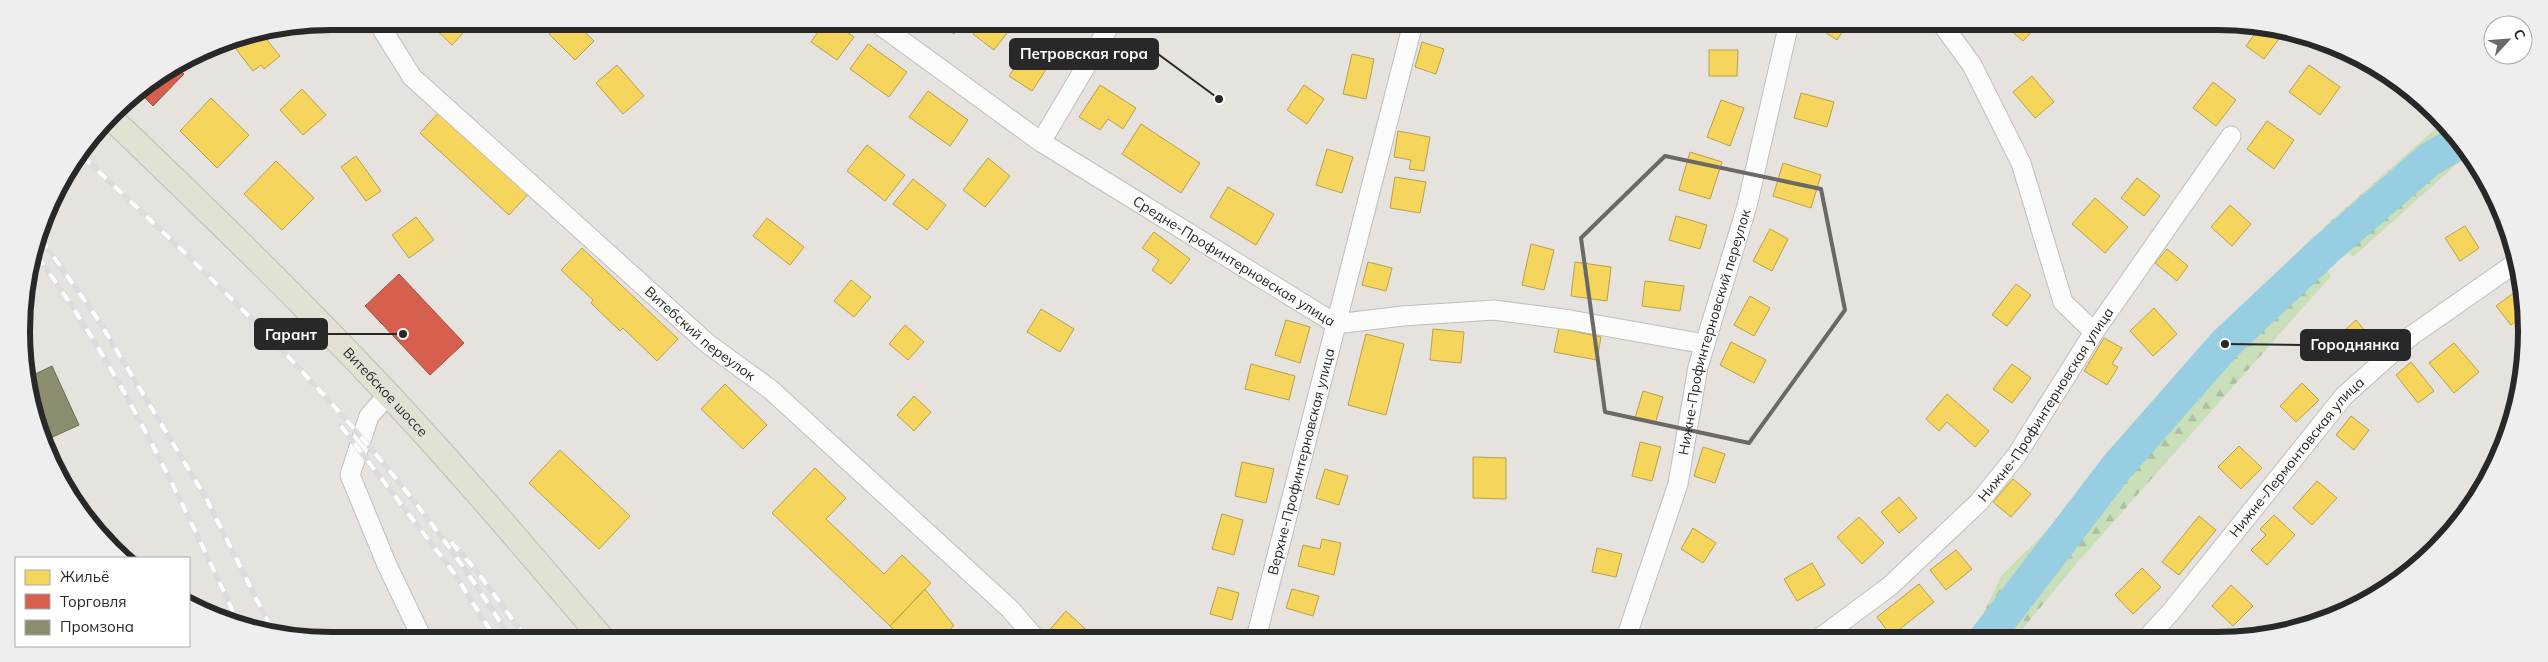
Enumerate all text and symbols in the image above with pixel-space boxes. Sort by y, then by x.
north arrow [2483,15,2533,65]
text: С [2509,26,2530,43]
callout: Петровская гора [1010,39,1158,69]
text: Петровская гора [1020,44,1148,63]
street label: Средне-Профинтерновская улица [1130,192,1339,330]
street label: Нижне-Профинтерновский переулок [1674,207,1755,456]
street label: Витебский переулок [641,282,759,385]
street label: Нижне-Профинтерновская улица [1974,304,2118,505]
callout: Гарант [255,319,327,349]
text: Гарант [265,325,318,344]
callout: Городнянка [2301,330,2410,360]
text: Городнянка [2310,335,2400,354]
street label: Витебское шоссе [339,344,432,441]
street label: Верхне-Профинтерновская улица [1263,346,1339,577]
street label: Нижне-Лермонтовская улица [2225,373,2368,541]
legend [15,557,190,647]
text: Жильё [60,567,109,586]
text: Торговля [60,592,127,611]
text: Промзона [60,617,134,636]

